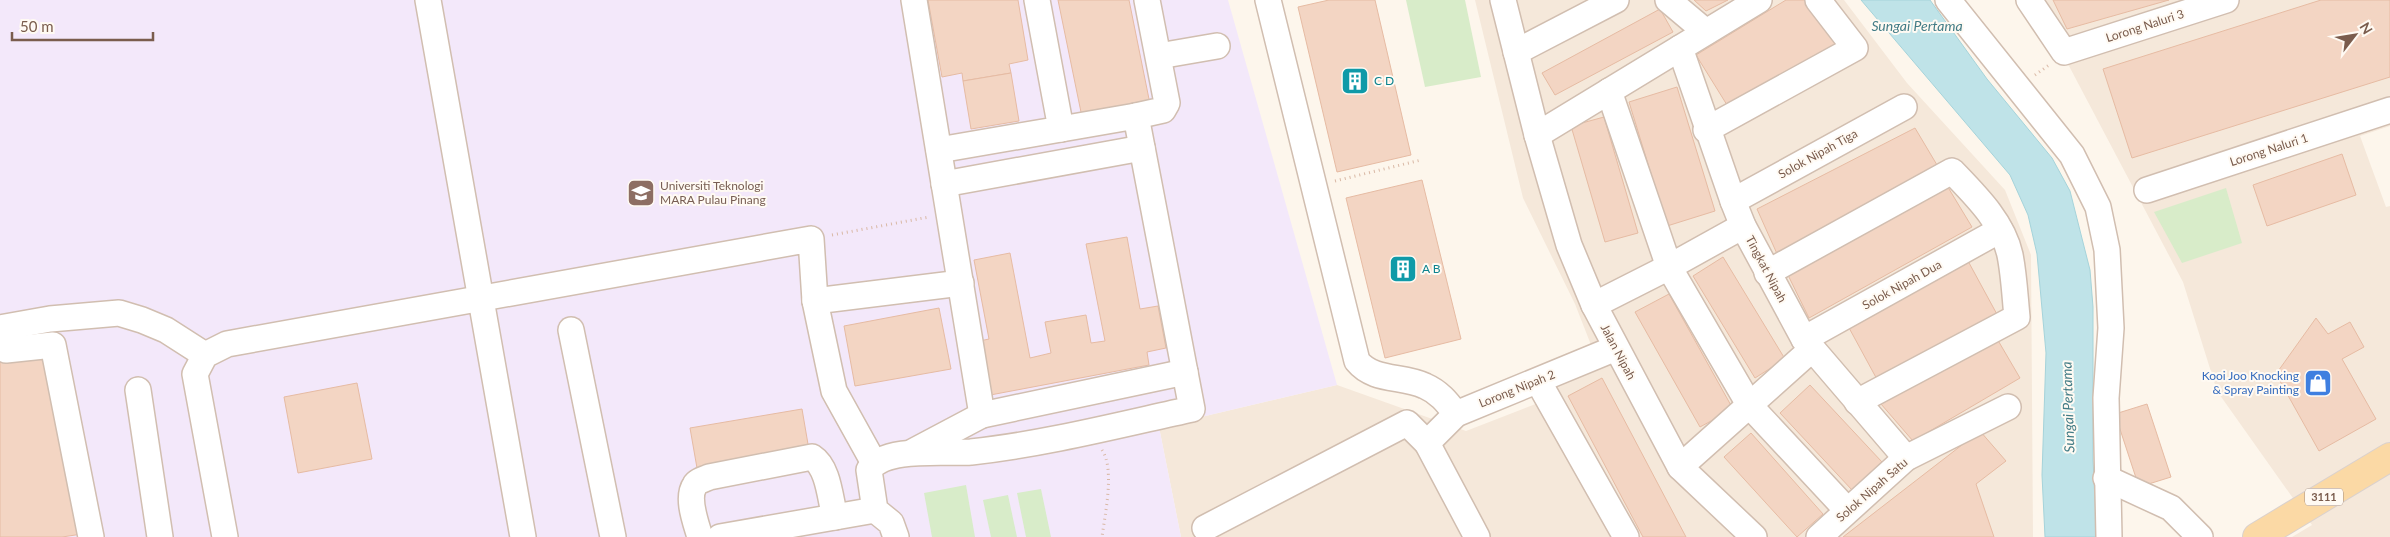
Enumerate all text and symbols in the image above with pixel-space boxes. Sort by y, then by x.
street label: Lorong Naluri 3 [2104,6,2186,45]
scale bar [12,10,154,42]
north arrow [2330,10,2380,60]
text: 50 m [20,17,54,35]
water label: Sungai Pertama [1871,17,1963,34]
text: N [2357,19,2377,37]
building icon: C D [1340,66,1370,96]
place label: C D [1374,73,1394,88]
street label: Solok Nipah Tiga [1776,126,1860,182]
street label: Lorong Naluri 1 [2228,130,2310,169]
school or university icon: Universiti Teknologi MARA Pulau Pinang [626,178,656,208]
place label: Universiti Teknologi MARA Pulau Pinang [660,178,766,207]
street label: Tingkat Nipah [1743,233,1790,305]
building icon: A B [1388,254,1418,284]
street label: Solok Nipah Dua [1860,257,1944,312]
place label: A B [1422,261,1441,276]
street label: Jalan Nipah [1598,321,1639,382]
water label: Sungai Pertama [2057,361,2078,453]
street label: Lorong Nipah 2 [1477,366,1557,411]
place label: Kooi Joo Knocking & Spray Painting [2202,368,2299,397]
shop icon: Kooi Joo Knocking & Spray Painting [2303,368,2333,398]
street label: Solok Nipah Satu [1833,455,1910,525]
road number: 3111 [2305,488,2343,506]

